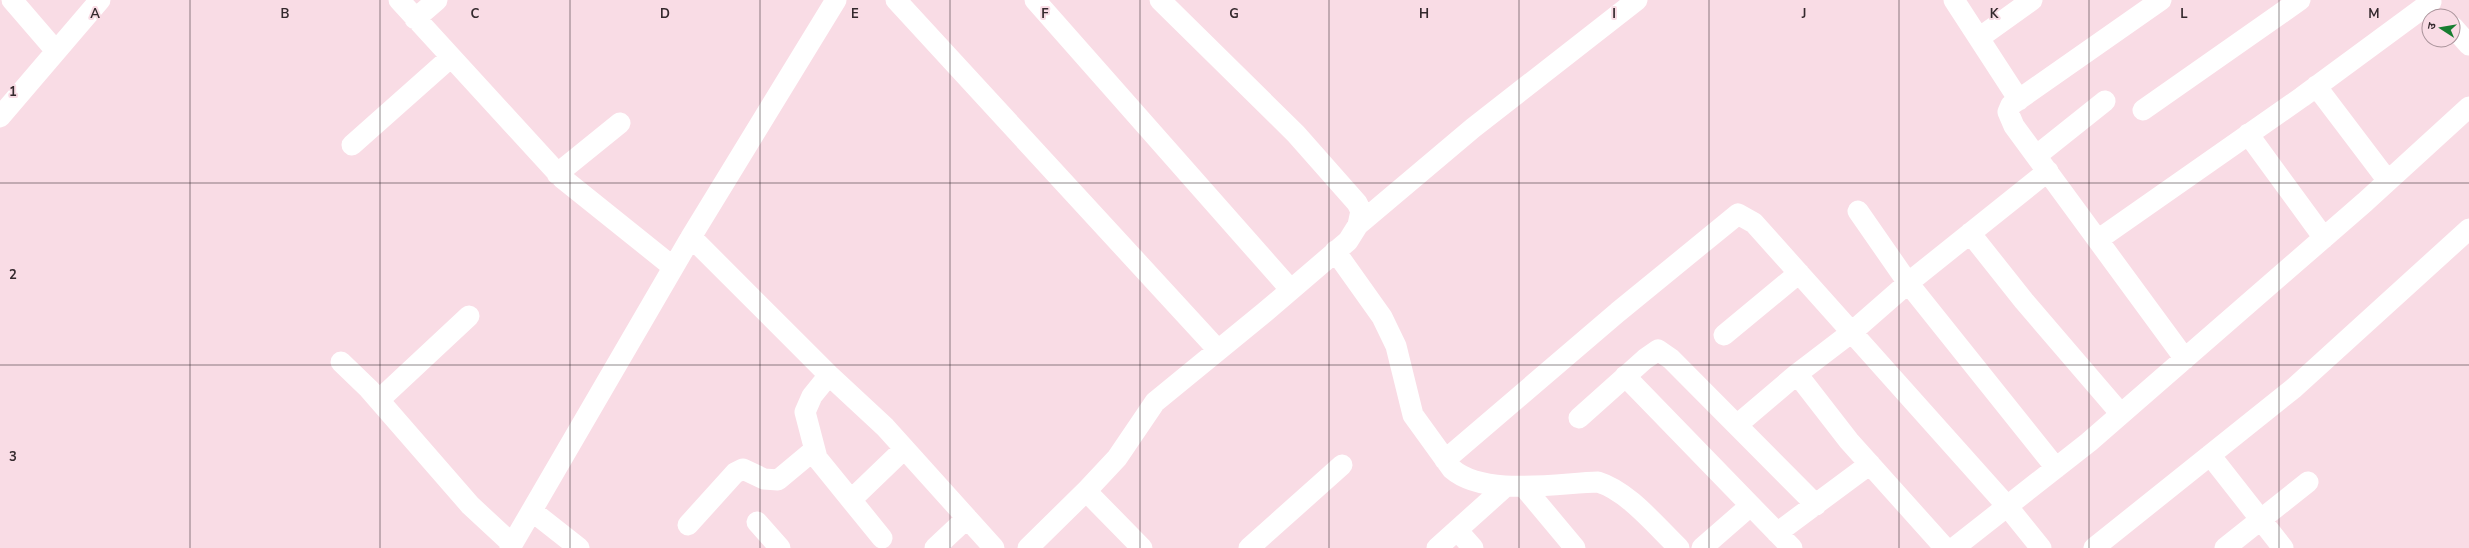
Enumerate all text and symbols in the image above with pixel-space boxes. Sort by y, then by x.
text: A [90,5,100,23]
text: B [281,5,290,23]
text: C [471,5,480,23]
text: D [660,5,670,23]
text: E [851,5,859,23]
text: F [1041,5,1049,23]
text: G [1229,5,1239,23]
text: H [1419,5,1429,23]
text: I [1612,5,1616,23]
text: J [1801,5,1806,23]
text: K [1990,5,1999,23]
text: L [2180,5,2188,23]
text: M [2368,5,2380,23]
north arrow [2421,8,2461,48]
text: उ [2424,21,2440,31]
text: 1 [9,83,17,101]
text: 2 [9,266,17,284]
text: 3 [9,448,17,466]

